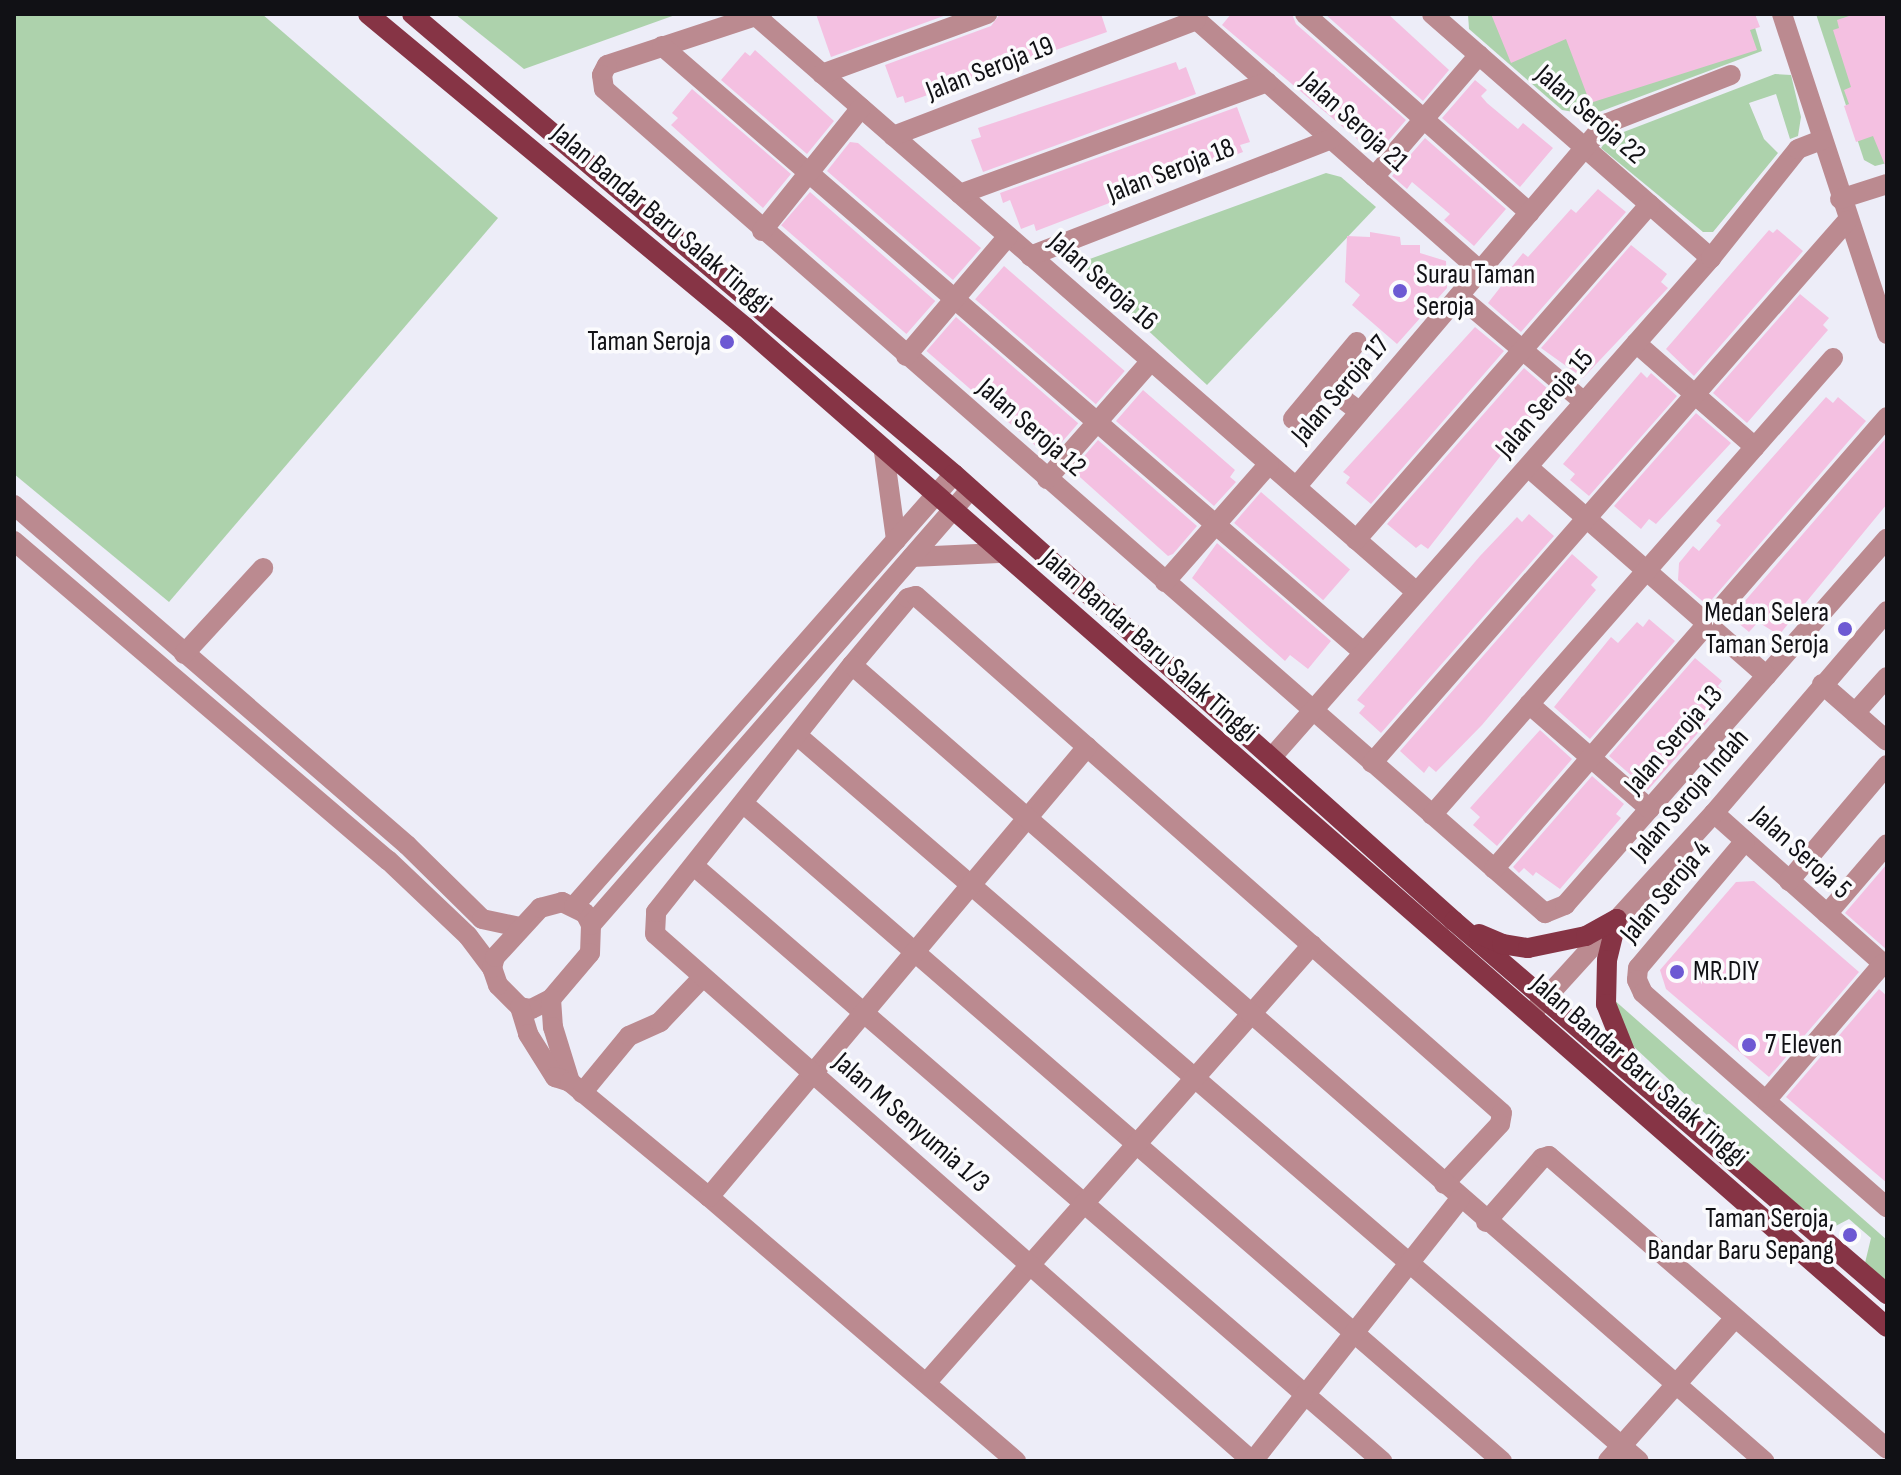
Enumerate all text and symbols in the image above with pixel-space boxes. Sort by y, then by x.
street label: Jalan Seroja 19 [922,29,1058,109]
street label: Jalan Seroja 22 [1528,58,1652,172]
street label: Jalan Seroja 21 [1293,65,1415,179]
street label: Jalan Bandar Baru Salak Tinggi [544,117,778,321]
street label: Jalan Seroja 18 [1103,131,1239,211]
street label: Jalan Seroja 16 [1042,225,1164,339]
place label: Surau Taman Seroja [1416,258,1535,324]
marker: Surau Taman Seroja [1391,282,1409,300]
place label: Taman Seroja [587,325,711,359]
street label: Jalan Seroja 17 [1285,329,1397,451]
marker: Taman Seroja [718,333,736,351]
street label: Jalan Seroja 15 [1489,343,1601,465]
street label: Jalan Seroja 12 [970,372,1092,484]
street label: Jalan Bandar Baru Salak Tinggi [1034,543,1264,749]
place label: Medan Selera Taman Seroja [1704,596,1829,662]
marker: Medan Selera Taman Seroja [1836,620,1854,638]
street label: Jalan Seroja 13 [1618,679,1730,801]
street label: Jalan Seroja Indah [1624,722,1756,868]
street label: Jalan Seroja 5 [1744,799,1858,907]
street label: Jalan Seroja 4 [1613,834,1719,950]
place label: MR.DIY [1693,955,1759,989]
marker: MR.DIY [1668,963,1686,981]
street label: Jalan Bandar Baru Salak Tinggi [1524,968,1754,1174]
place label: 7 Eleven [1765,1028,1842,1062]
marker: 7 Eleven [1740,1036,1758,1054]
street label: Jalan M Senyumia 1/3 [826,1046,996,1200]
place label: Taman Seroja, Bandar Baru Sepang [1647,1202,1834,1268]
marker: Taman Seroja, Bandar Baru Sepang [1841,1226,1859,1244]

